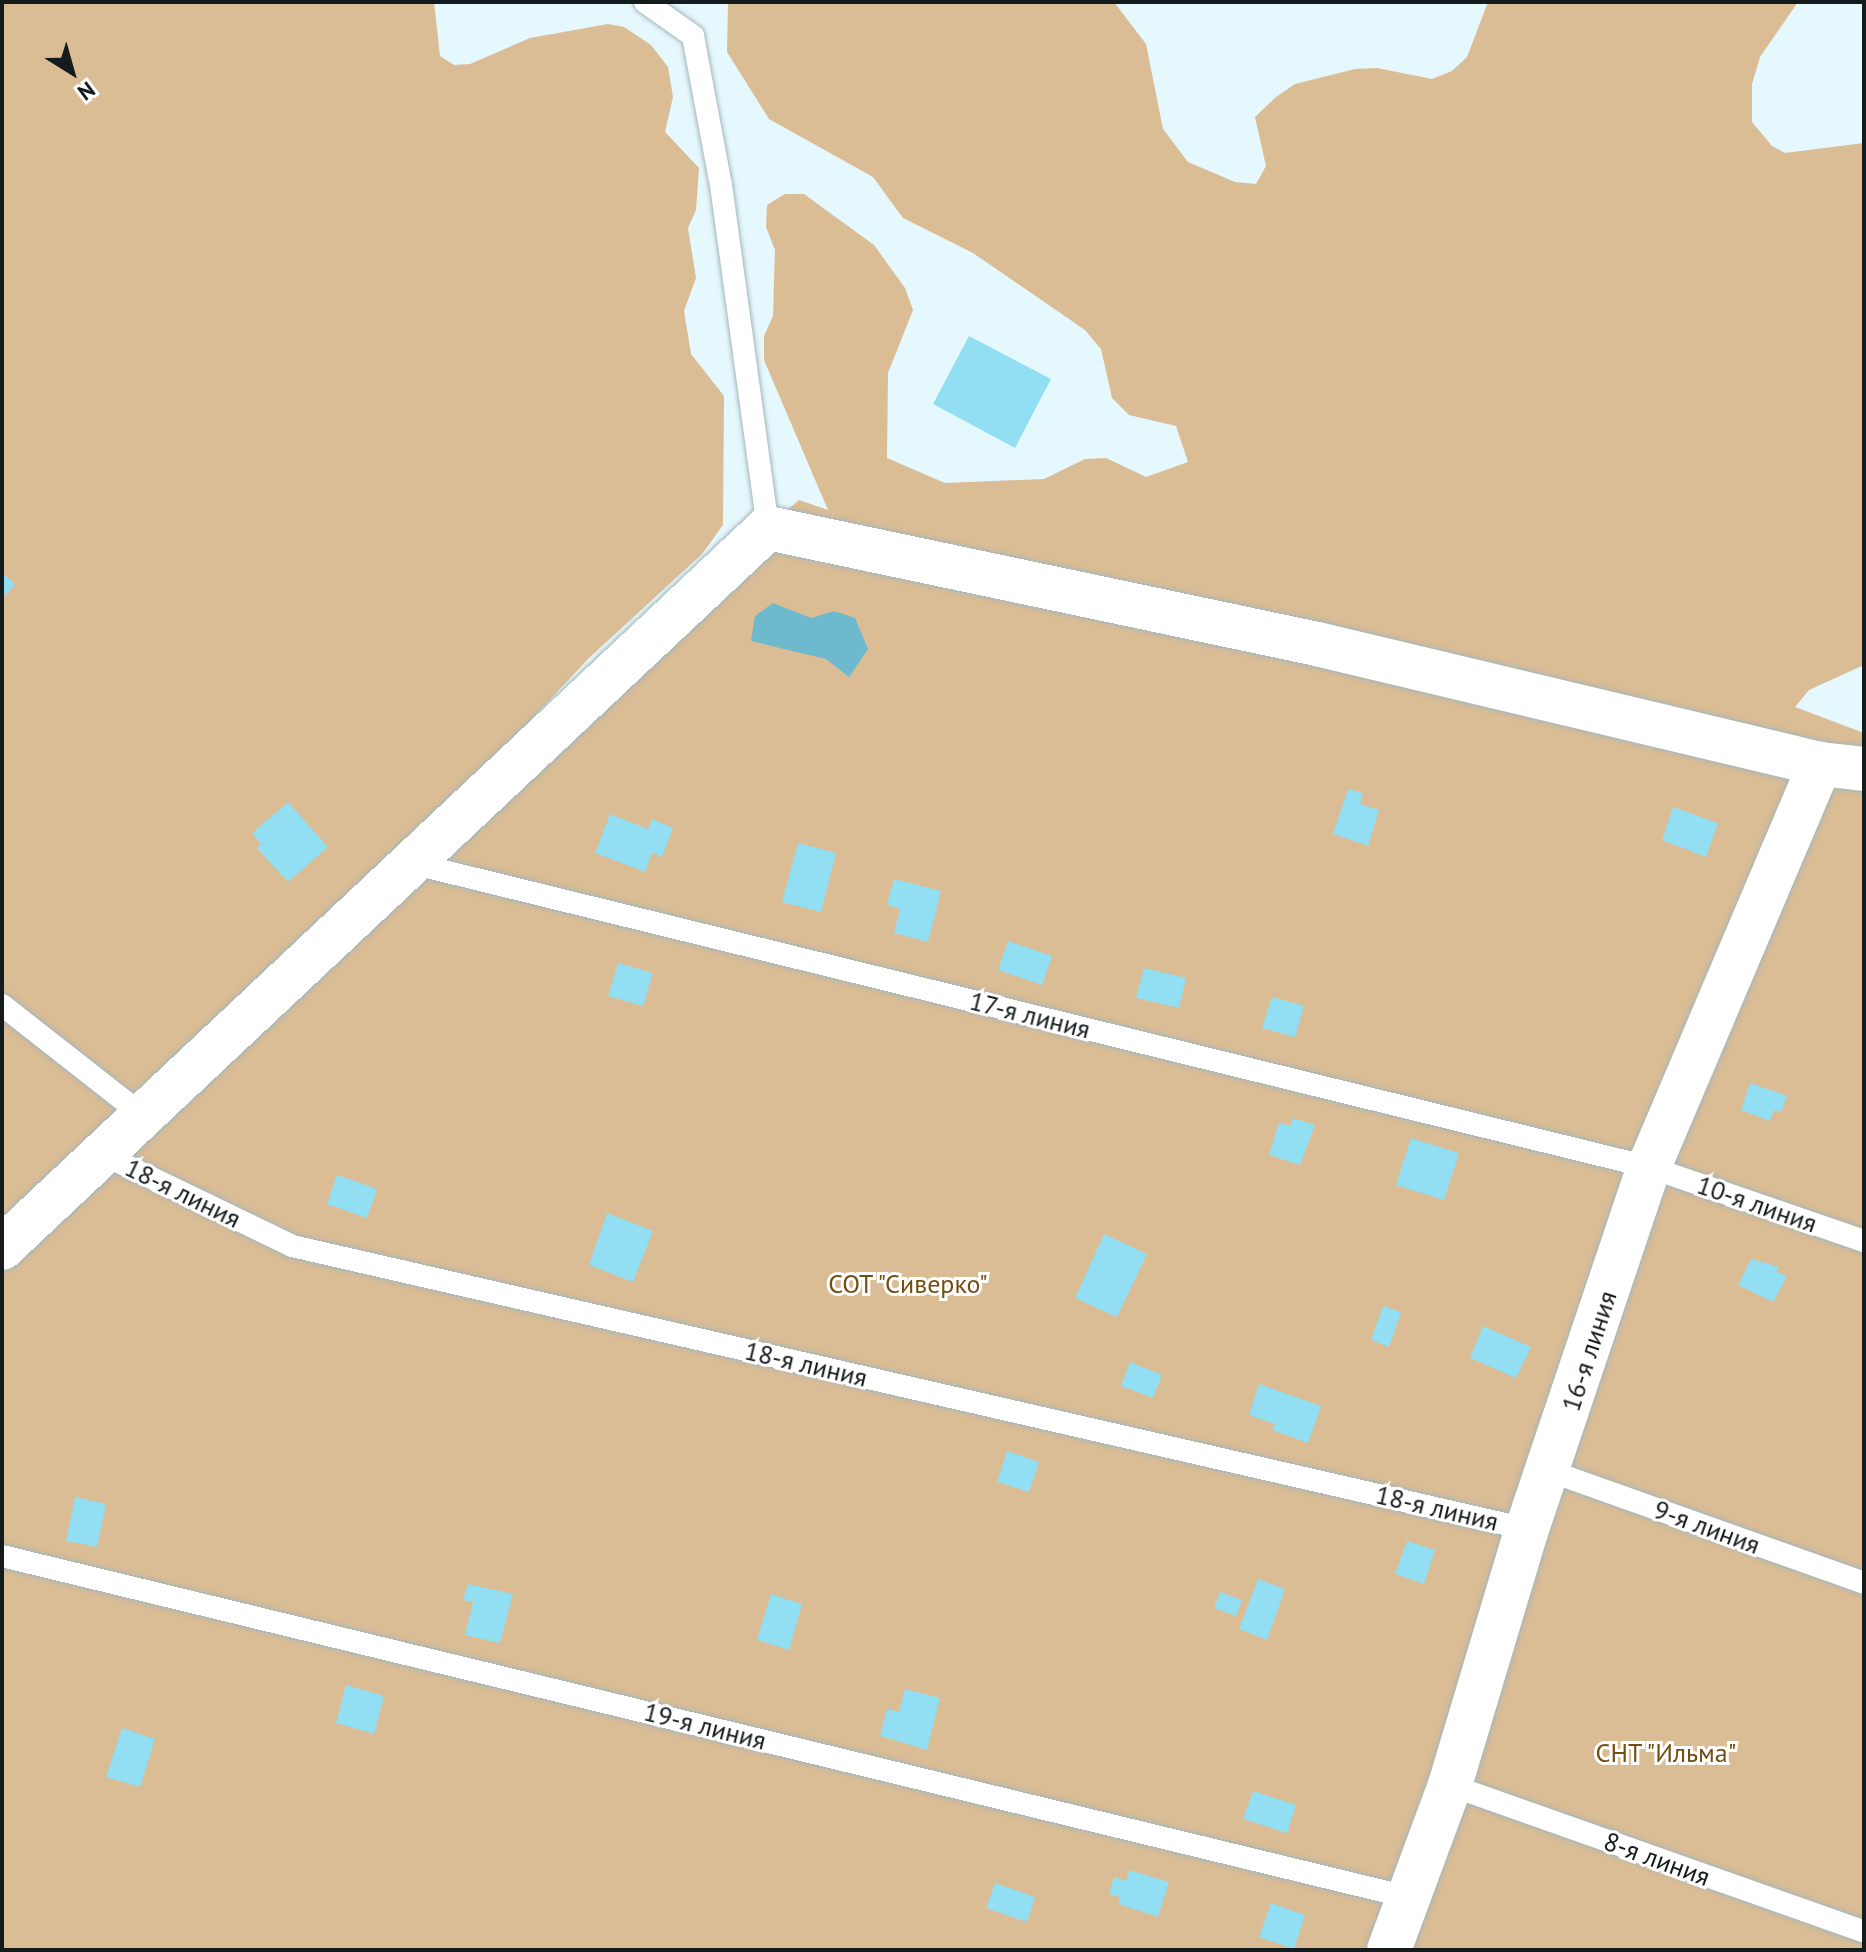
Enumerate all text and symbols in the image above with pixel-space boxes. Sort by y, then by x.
north arrow [32,32,112,112]
text: N [72,76,101,107]
street label: 17-я линия [966,985,1094,1045]
street label: 18-я линия [120,1152,246,1234]
street label: 10-я линия [1693,1169,1821,1239]
park label: СОТ "Сиверко" [827,1268,989,1300]
street label: 16-я линия [1555,1287,1623,1415]
street label: 18-я линия [742,1335,870,1393]
street label: 18-я линия [1373,1479,1501,1537]
street label: 9-я линия [1650,1493,1764,1561]
street label: 19-я линия [641,1696,769,1756]
park label: СНТ "Ильма" [1594,1737,1738,1769]
street label: 8-я линия [1600,1825,1714,1893]

